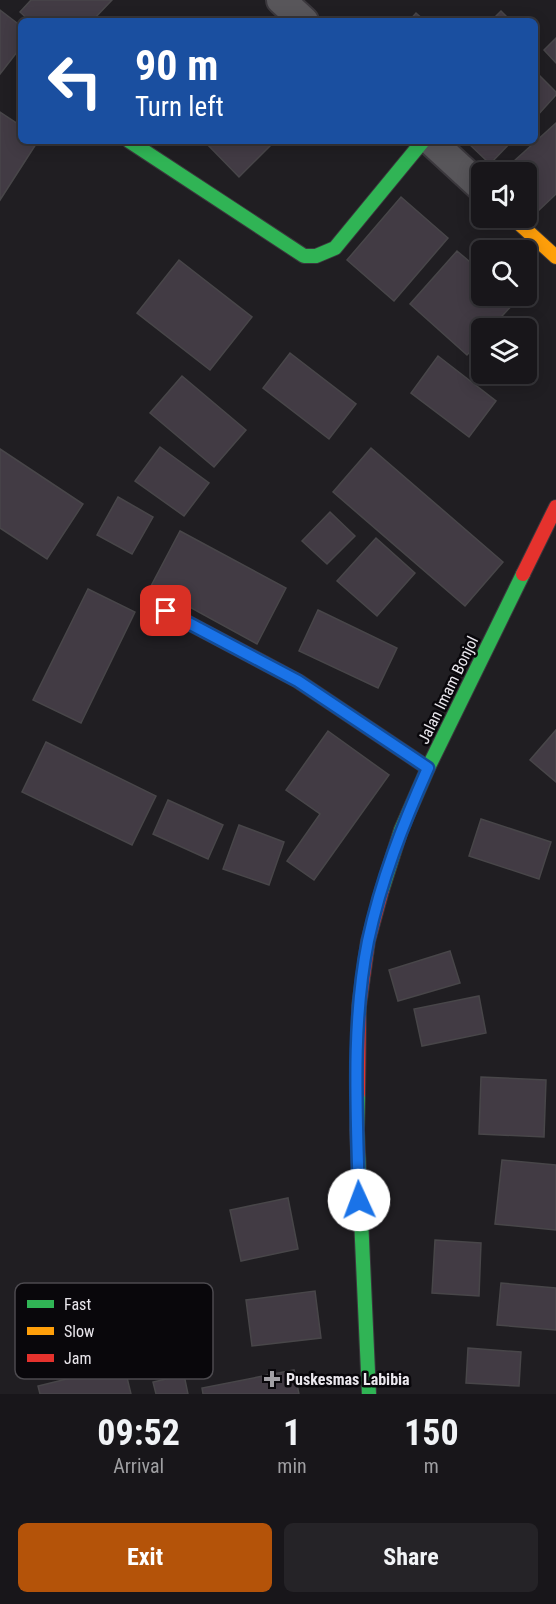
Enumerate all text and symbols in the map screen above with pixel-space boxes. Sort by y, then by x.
text: 90 m [135,41,218,90]
icon: left [36,42,114,120]
text: Turn left [135,91,224,123]
map controls [471,162,537,384]
button: sound [471,162,537,228]
button: search [471,240,537,306]
button: layers [471,318,537,384]
pin [140,585,191,636]
icon: arrive [149,594,182,627]
street label: Jalan Imam Bonjol [414,633,482,747]
position arrow [327,1168,391,1232]
legend [15,1283,213,1379]
text: Fast [64,1295,91,1314]
text: Slow [64,1322,94,1341]
text: Jam [64,1349,91,1368]
marker: Puskesmas Labibia [263,1370,281,1388]
place label: Puskesmas Labibia [286,1370,410,1389]
text: 09:52 [97,1412,180,1454]
text: 1 [283,1412,301,1454]
text: 150 [404,1412,459,1454]
text: Arrival [113,1454,164,1478]
text: min [277,1454,307,1478]
text: m [424,1454,439,1478]
button: Exit [18,1523,272,1592]
button: Share [284,1523,538,1592]

